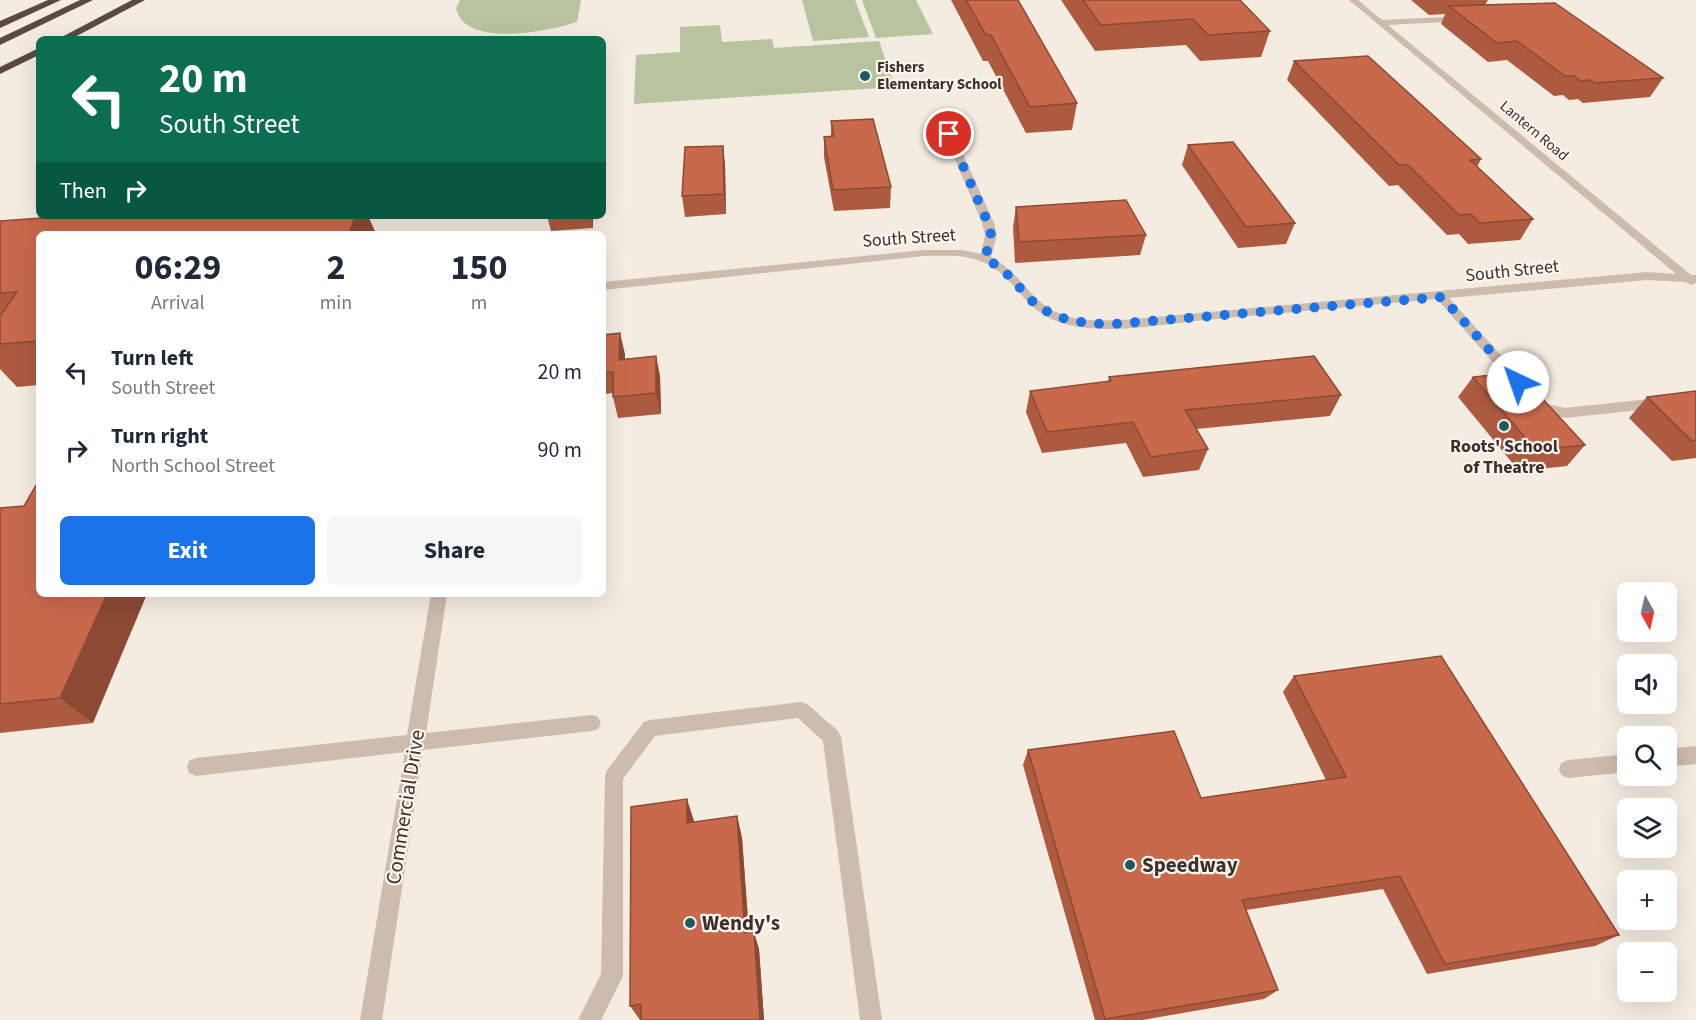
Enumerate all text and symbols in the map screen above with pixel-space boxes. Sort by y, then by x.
text: 20 m [159,49,248,109]
place label: Fishers Elementary School [877,57,1002,95]
icon: left [60,60,138,138]
marker: Fishers Elementary School [858,69,872,83]
street label: Lantern Road [1495,96,1573,166]
text: South Street [159,105,300,144]
pin [923,108,974,159]
icon: arrive [932,117,965,150]
icon: right [119,174,152,207]
text: Then [60,175,107,207]
street label: South Street [861,222,957,254]
text: 06:29 [134,242,221,293]
text: 2 [326,242,345,293]
text: 150 [451,242,508,293]
street label: South Street [1464,254,1560,288]
text: Arrival [151,289,205,317]
text: min [320,289,352,317]
text: m [471,289,487,317]
text: Turn left [111,342,193,374]
position arrow [1486,350,1550,414]
icon: left [60,356,93,389]
text: 20 m [537,356,582,388]
text: South Street [111,374,215,402]
marker: Roots' School of Theatre [1497,419,1511,433]
text: Turn right [111,420,208,452]
icon: right [60,434,93,467]
text: 90 m [537,434,582,466]
place label: Roots' School of Theatre [1450,434,1558,480]
text: North School Street [111,452,275,480]
button: Exit [60,516,315,585]
button: Share [327,516,582,585]
north arrow [1617,582,1677,642]
map controls [1617,582,1677,1002]
button: sound [1617,654,1677,714]
button: search [1617,726,1677,786]
street label: Commercial Drive [378,728,432,886]
button: layers [1617,798,1677,858]
place label: Speedway [1142,850,1238,880]
marker: Speedway [1123,858,1137,872]
button: + [1617,870,1677,930]
place label: Wendy's [702,908,780,938]
marker: Wendy's [683,916,697,930]
button: − [1617,942,1677,1002]

